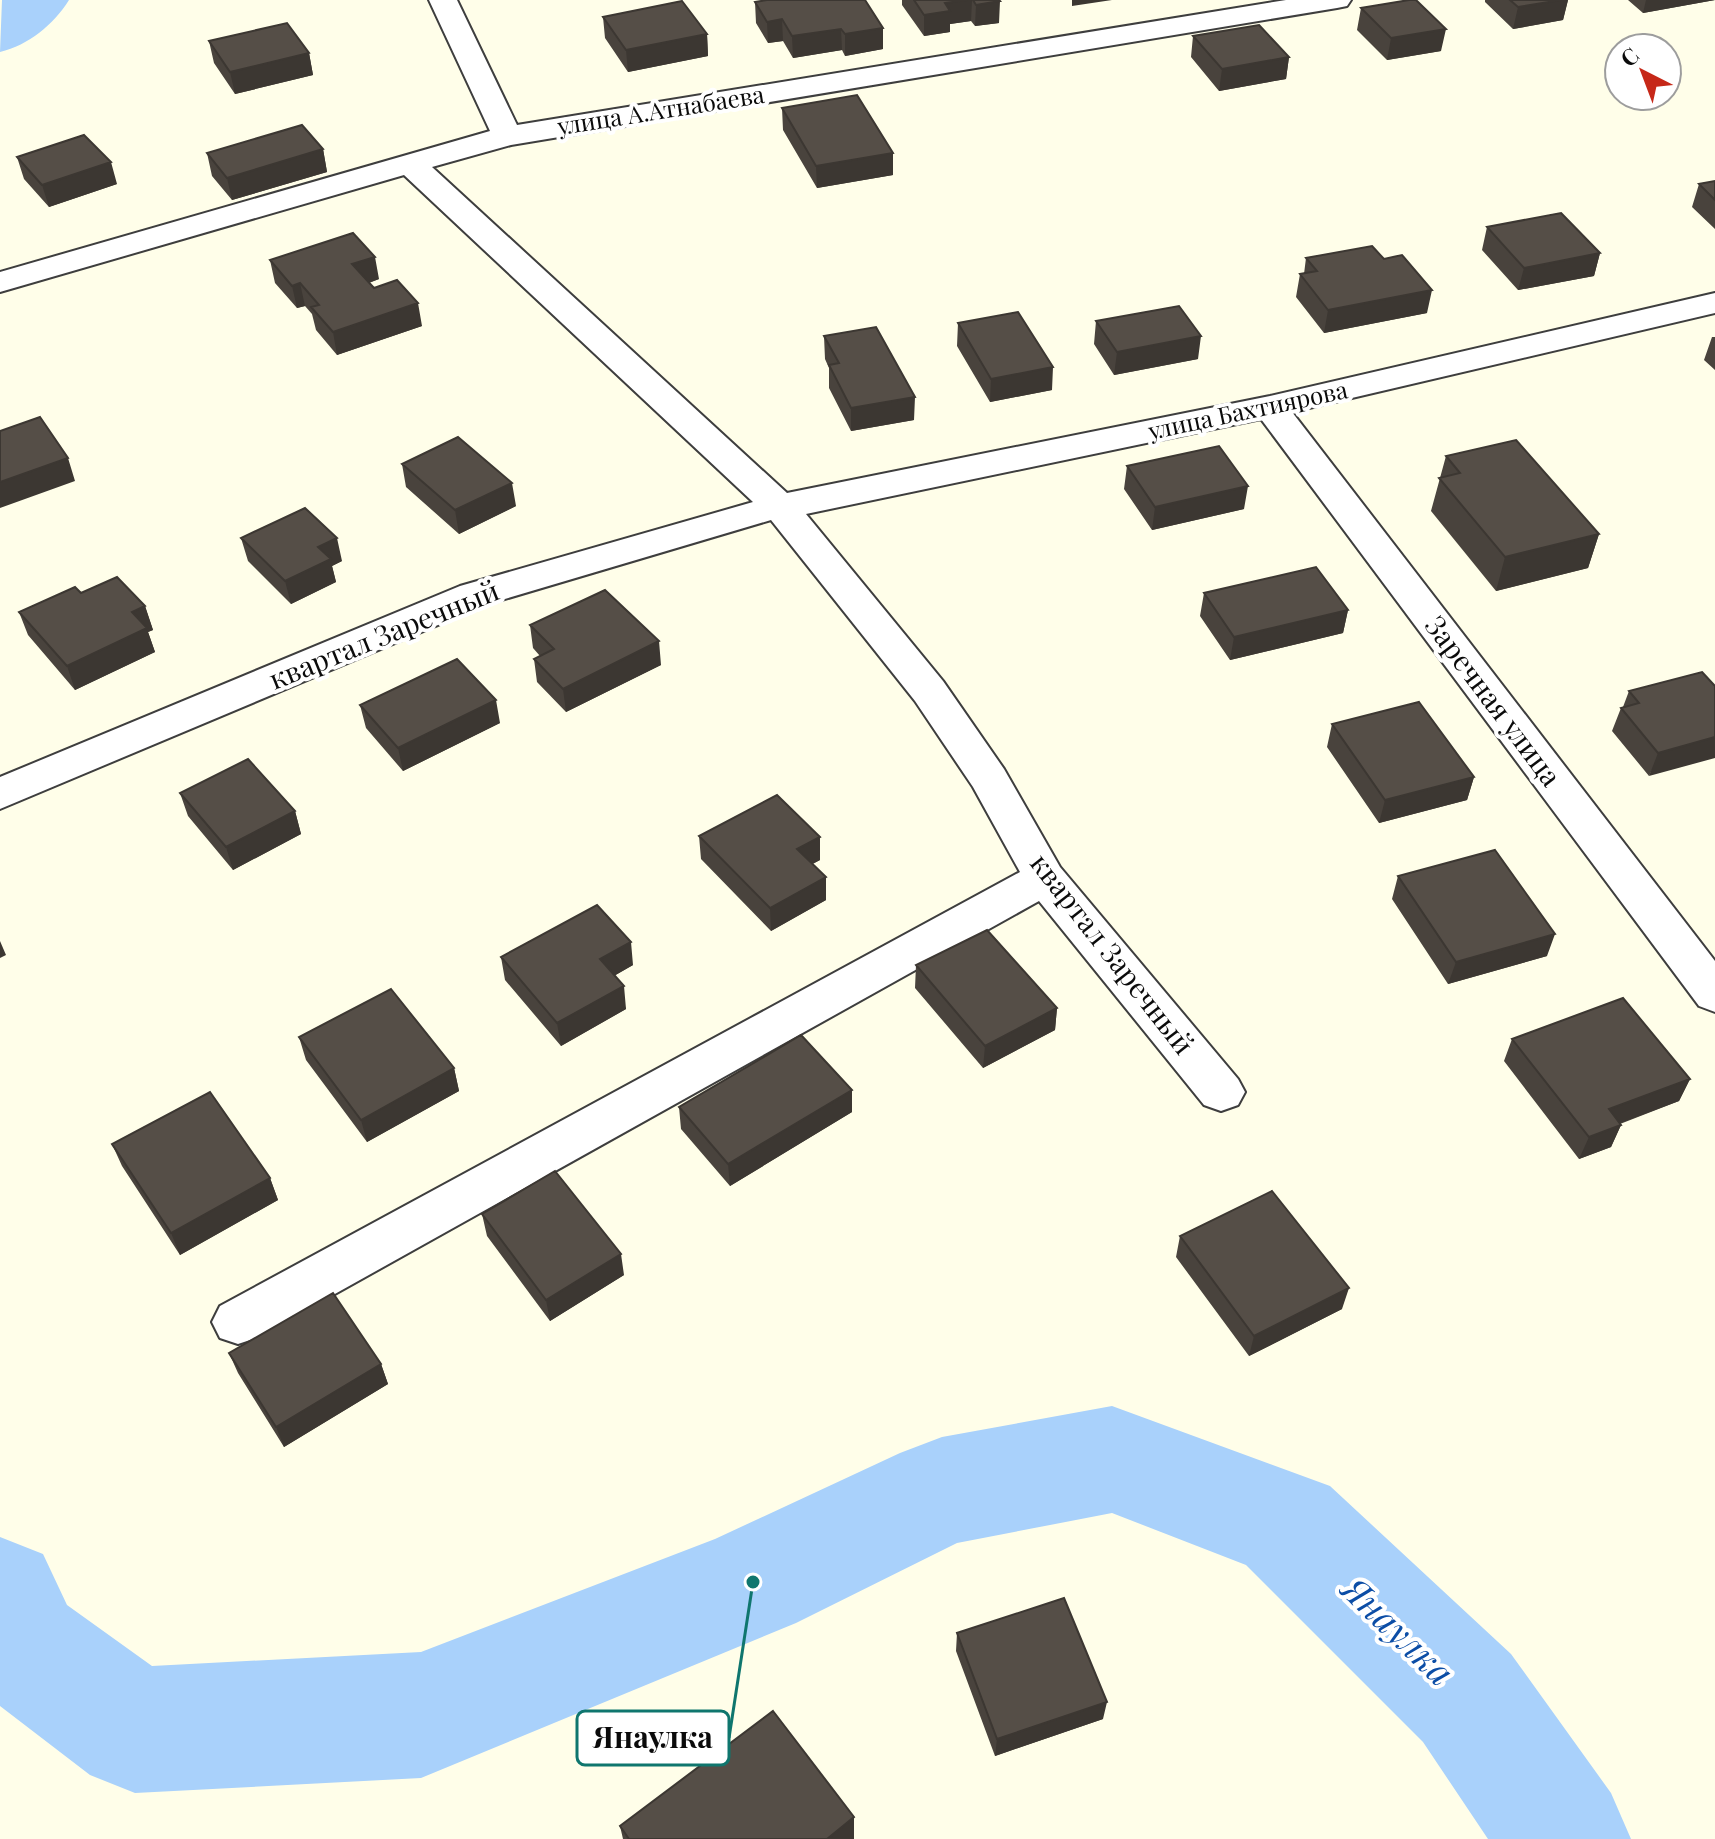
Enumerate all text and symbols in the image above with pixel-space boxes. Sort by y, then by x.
north arrow [1603,32,1683,112]
text: С [1613,40,1645,73]
street label: улица А.Атнабаева [554,77,766,141]
street label: улица Бахтиярова [1144,372,1350,446]
street label: квартал Заречный [263,571,504,697]
street label: Заречная улица [1418,607,1570,793]
street label: квартал Заречный [1023,845,1203,1061]
water label: Янаулка [1331,1562,1466,1695]
callout: Янаулка [577,1711,729,1765]
text: Янаулка [592,1716,713,1756]

